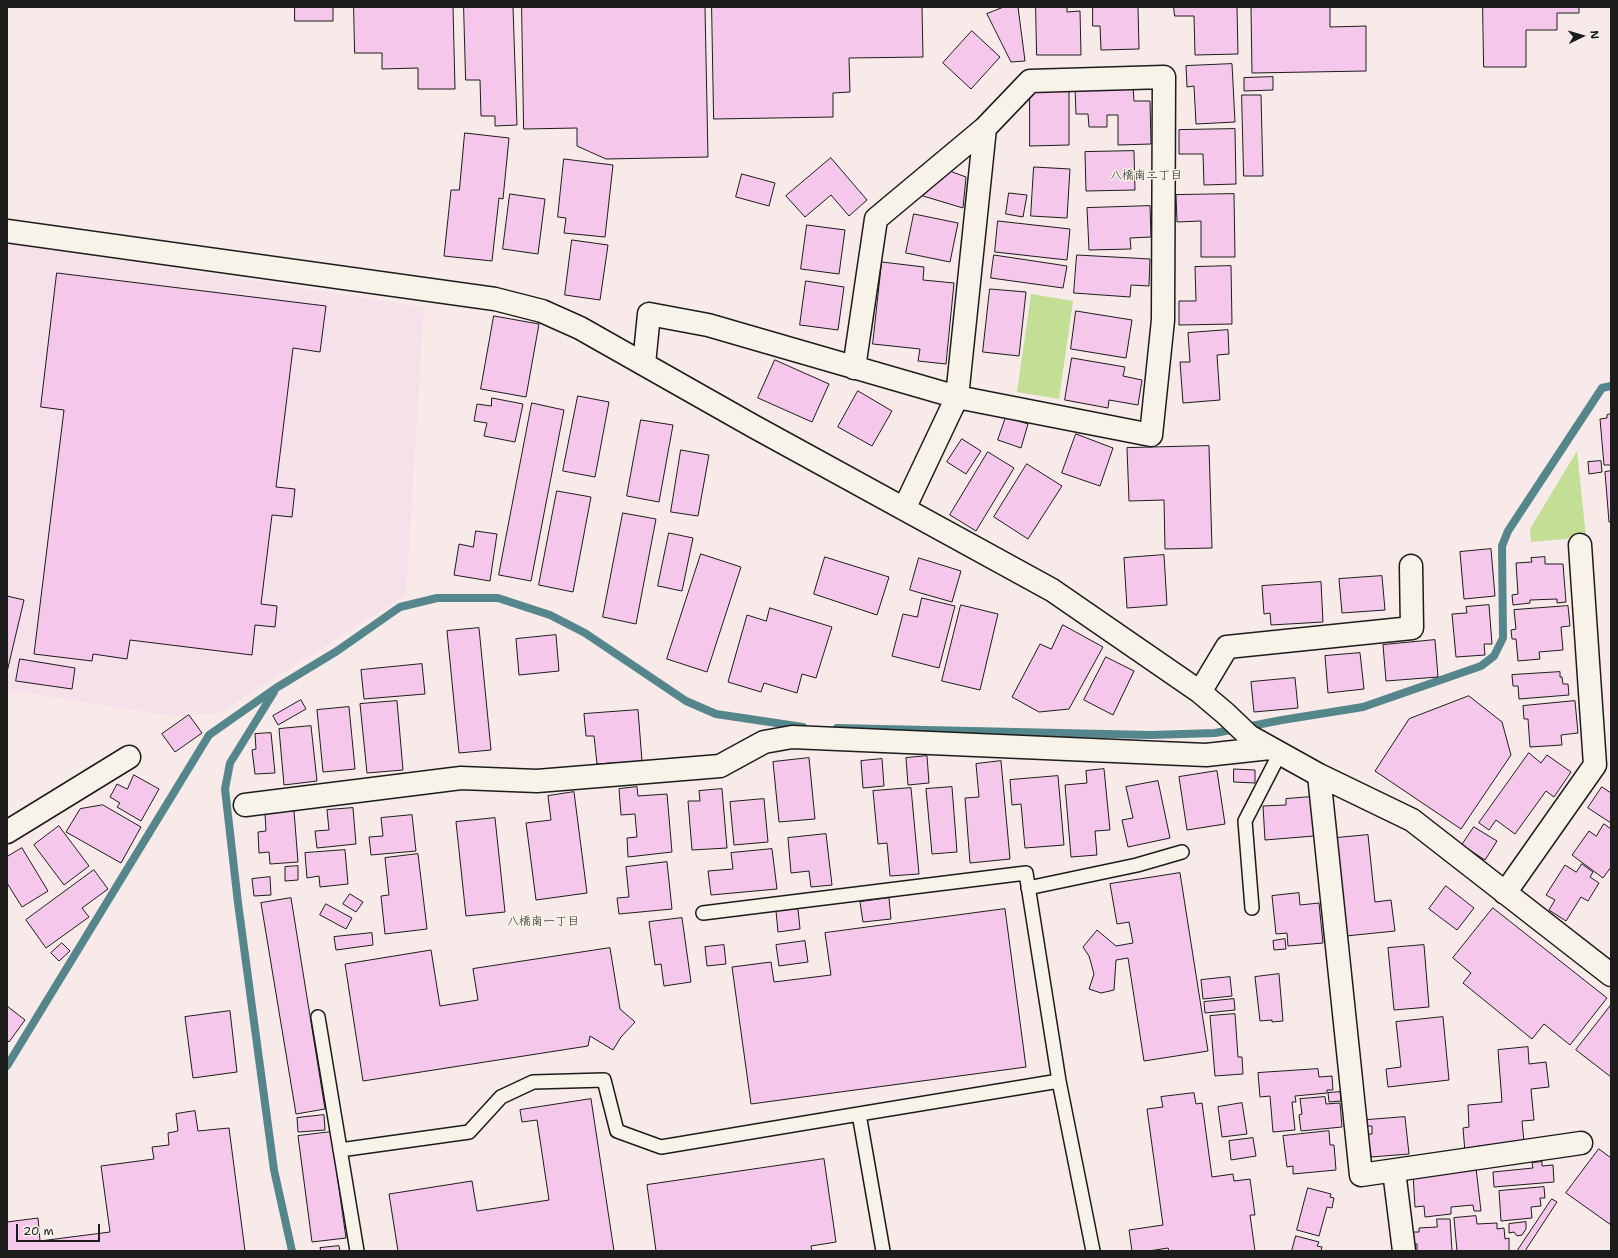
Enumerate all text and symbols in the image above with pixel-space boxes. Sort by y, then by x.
north arrow [1562,16,1602,56]
text: N [1587,30,1602,40]
district label: 八橋南二丁目 [1110,169,1182,183]
district label: 八橋南一丁目 [507,915,579,929]
scale bar [18,1216,102,1242]
text: 20 m [23,1223,54,1239]

